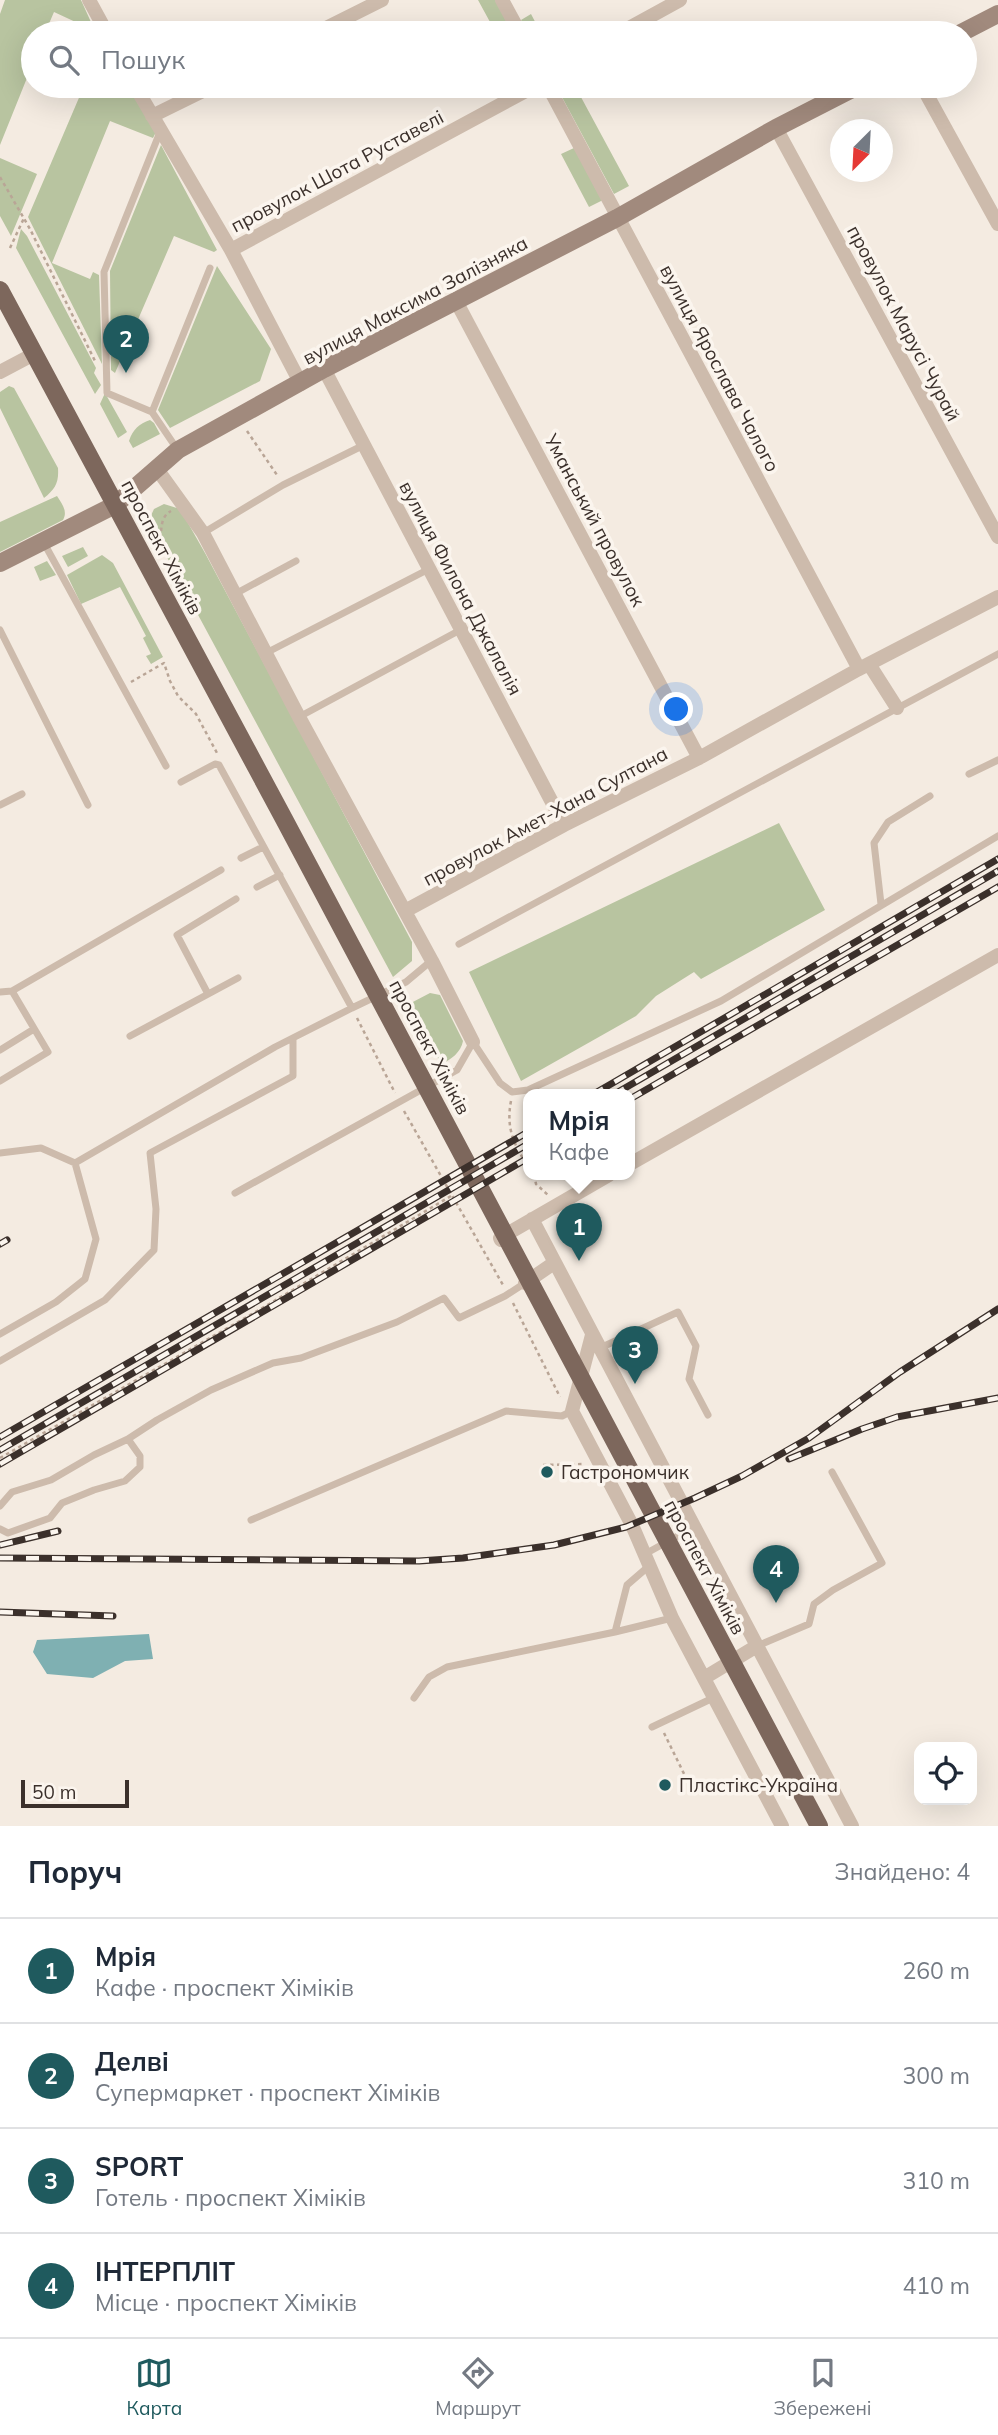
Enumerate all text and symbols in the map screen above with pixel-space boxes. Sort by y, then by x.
search box [21,21,977,98]
icon: search [45,41,83,79]
text: Пошук [101,43,185,76]
street label: провулок Шота Руставелі [226,105,448,237]
north arrow [830,119,893,182]
street label: провулок Марусі Чурай [842,221,966,425]
street label: вулиця Максима Залізняка [298,230,532,370]
street label: вулиця Ярослава Чалого [655,260,785,476]
pin: 2 [103,315,149,373]
street label: Уманський провулок [539,429,651,611]
street label: проспект Хіміків [116,475,208,619]
street label: вулиця Филона Джалалія [394,477,528,699]
your location [659,692,693,726]
street label: провулок Амет-Хана Султана [418,741,672,891]
street label: проспект Хіміків [384,975,476,1119]
popup [523,1089,635,1180]
text: Мрія [548,1104,610,1137]
text: Кафе [548,1137,609,1166]
pin: 1 [556,1203,602,1261]
pin: 3 [612,1326,658,1384]
place label: Гастрономчик [561,1460,690,1484]
marker: Гастрономчик [539,1464,555,1480]
street label: проспект Хіміків [659,1495,751,1639]
pin: 4 [753,1545,799,1603]
map controls [914,1742,977,1805]
button: locate [914,1742,977,1805]
place label: Пластікс-Україна [679,1773,838,1797]
scale bar [21,1777,130,1809]
marker: Пластікс-Україна [657,1777,673,1793]
text: 50 m [32,1780,76,1804]
text: Поруч [28,1853,122,1891]
text: Знайдено: 4 [835,1857,970,1886]
text: Мрія [95,1940,156,1973]
text: 1 [44,1956,58,1985]
text: 260 m [902,1956,970,1985]
text: Кафе · проспект Хіміків [95,1973,354,2002]
text: Делві [95,2045,169,2078]
text: 2 [44,2061,58,2090]
text: 300 m [902,2061,970,2090]
text: Супермаркет · проспект Хіміків [95,2078,440,2107]
text: SPORT [95,2150,183,2183]
text: 3 [44,2166,58,2195]
text: 310 m [902,2166,970,2195]
text: Готель · проспект Хіміків [95,2183,366,2212]
text: ІНТЕРПЛІТ [95,2255,235,2288]
text: 4 [44,2271,58,2300]
text: 410 m [902,2271,970,2300]
text: Місце · проспект Хіміків [95,2288,357,2317]
tab: Карта [126,2354,182,2420]
tab: Маршрут [435,2354,521,2420]
tab: Збережені [773,2354,872,2420]

